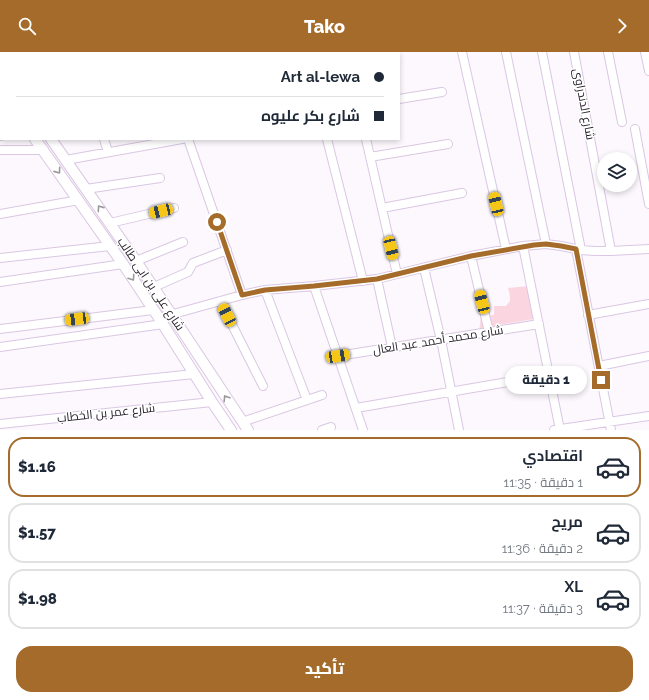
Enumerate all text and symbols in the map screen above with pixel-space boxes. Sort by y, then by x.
icon: search [16,15,38,37]
icon: forward [611,15,633,37]
text: Tako [304,16,345,37]
street label: شارع الدندراوى [569,67,598,141]
text: Art al-lewa [281,68,360,86]
text: شارع بكر عليوه [261,107,360,125]
map controls [597,152,637,192]
button: layers [597,152,637,192]
one-way arrow [53,166,60,173]
car [487,191,505,217]
car [148,202,174,220]
one-way arrow [97,205,105,212]
route start [208,213,226,231]
street label: شارع على بن ابى طالب [114,235,187,334]
car [382,235,400,261]
one-way arrow [127,273,134,280]
car [473,289,491,315]
car [216,302,238,328]
car [64,312,90,326]
street label: شارع محمد أحمد عبد العال [372,322,505,358]
car [325,348,351,364]
callout: 1 دقيقة [505,366,587,394]
route end [592,371,610,389]
text: 1 دقيقة [522,372,570,387]
one-way arrow [223,395,231,402]
street label: شارع عمر بن الخطاب [56,401,156,426]
text: اقتصادي [523,447,583,465]
icon: car [595,449,631,485]
text: $1.16 [18,458,56,476]
text: 1 دقيقة · 11:35 [504,475,583,490]
text: مريح [551,513,583,531]
icon: car [595,515,631,551]
text: $1.57 [18,524,56,542]
text: 2 دقيقة · 11:36 [502,541,583,556]
text: XL [565,578,583,596]
icon: car [595,581,631,617]
text: $1.98 [18,590,57,608]
text: 3 دقيقة · 11:37 [502,601,583,616]
button: تأكيد [16,646,633,692]

